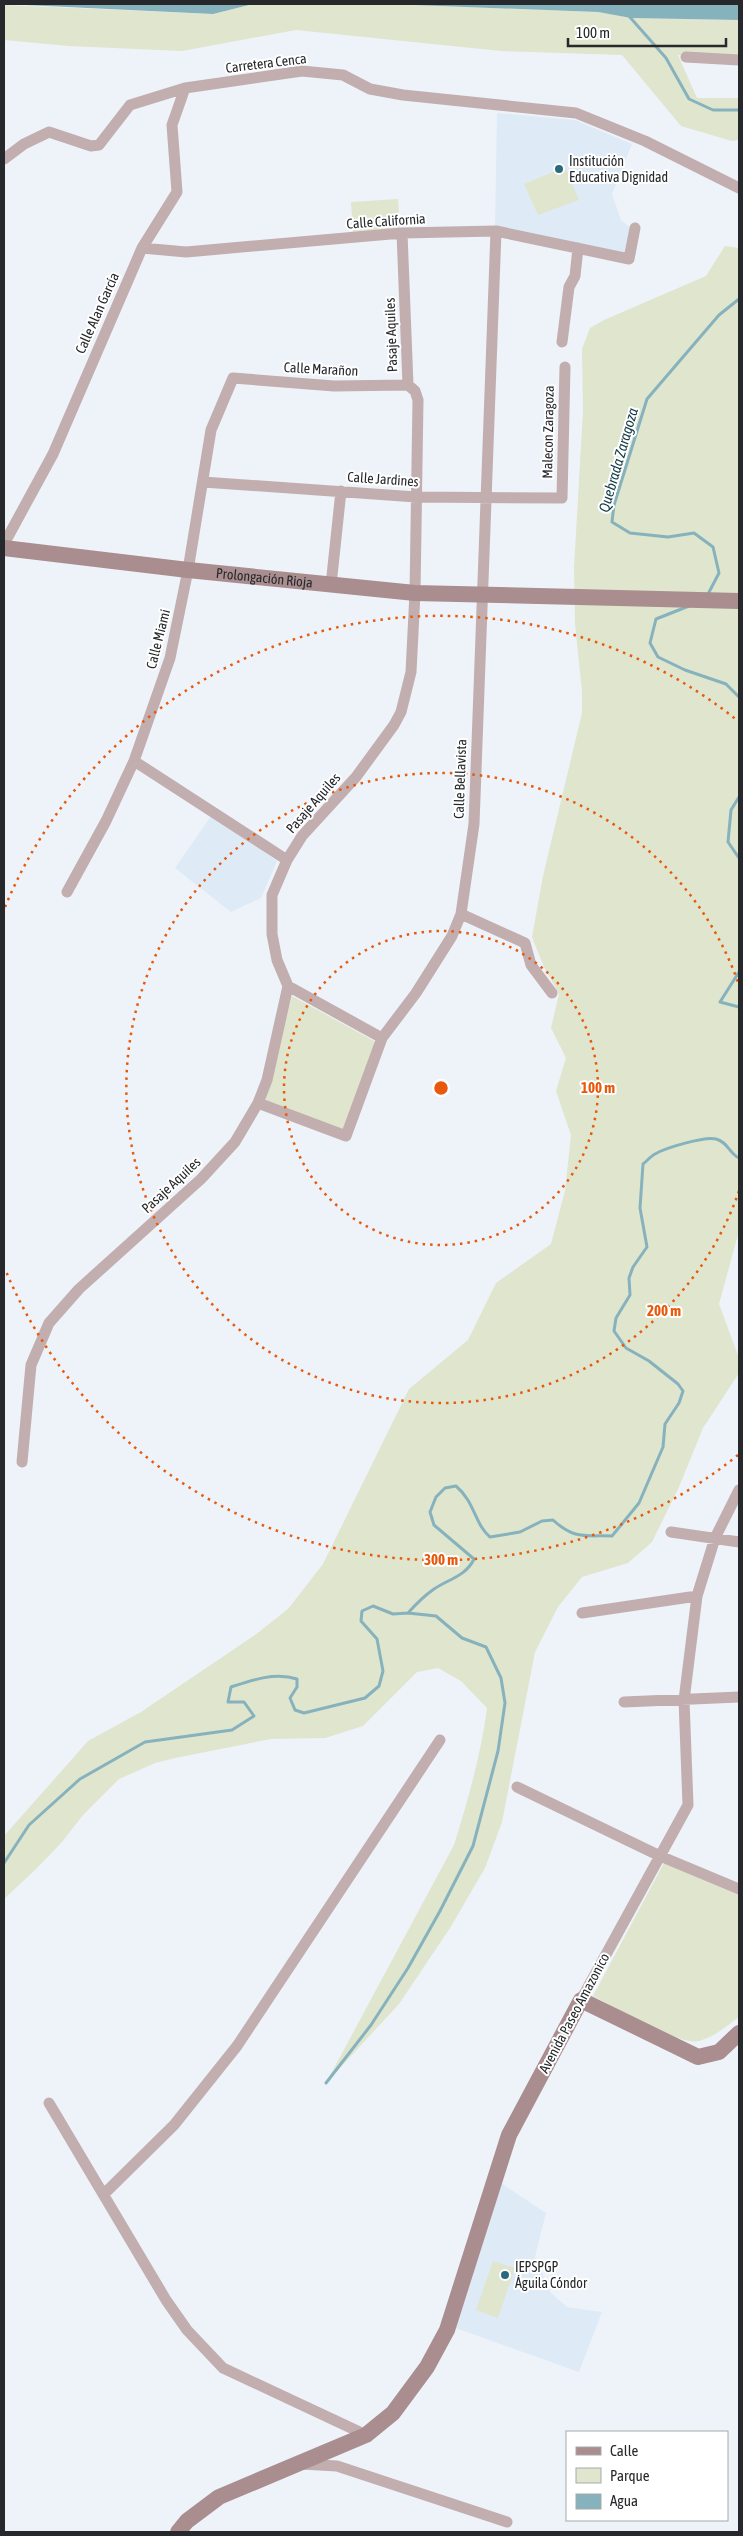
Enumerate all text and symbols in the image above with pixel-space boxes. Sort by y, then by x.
scale bar [568,15,726,47]
text: 100 m [576,24,610,41]
street label: Carretera Cenca [225,50,307,76]
place label: Institución Educativa Dignidad [569,153,668,185]
marker: Institución Educativa Dignidad [553,163,565,175]
street label: Calle California [346,210,426,232]
street label: Calle Alan García [72,270,122,356]
street label: Pasaje Aquiles [382,297,400,372]
street label: Calle Marañon [283,359,359,379]
street label: Malecon Zaragoza [539,385,557,479]
water label: Quebrada Zaragoza [595,406,641,514]
street label: Calle Jardines [347,469,419,489]
street label: Prolongación Rioja [215,565,313,591]
street label: Calle Miami [143,608,173,670]
street label: Calle Bellavista [451,739,469,819]
street label: Pasaje Aquiles [283,770,343,836]
centre of rings [432,1079,450,1097]
text: 100 m [581,1079,615,1096]
street label: Pasaje Aquiles [138,1154,204,1216]
text: 200 m [647,1302,681,1319]
text: 300 m [424,1551,458,1568]
street label: Avenida Paseo Amazonico [536,1950,612,2076]
place label: IEPSPGP Águila Cóndor [515,2259,588,2291]
marker: IEPSPGP Águila Cóndor [499,2269,511,2281]
legend [566,2431,728,2521]
text: Calle [610,2442,639,2459]
text: Parque [610,2467,650,2484]
text: Agua [610,2492,638,2509]

